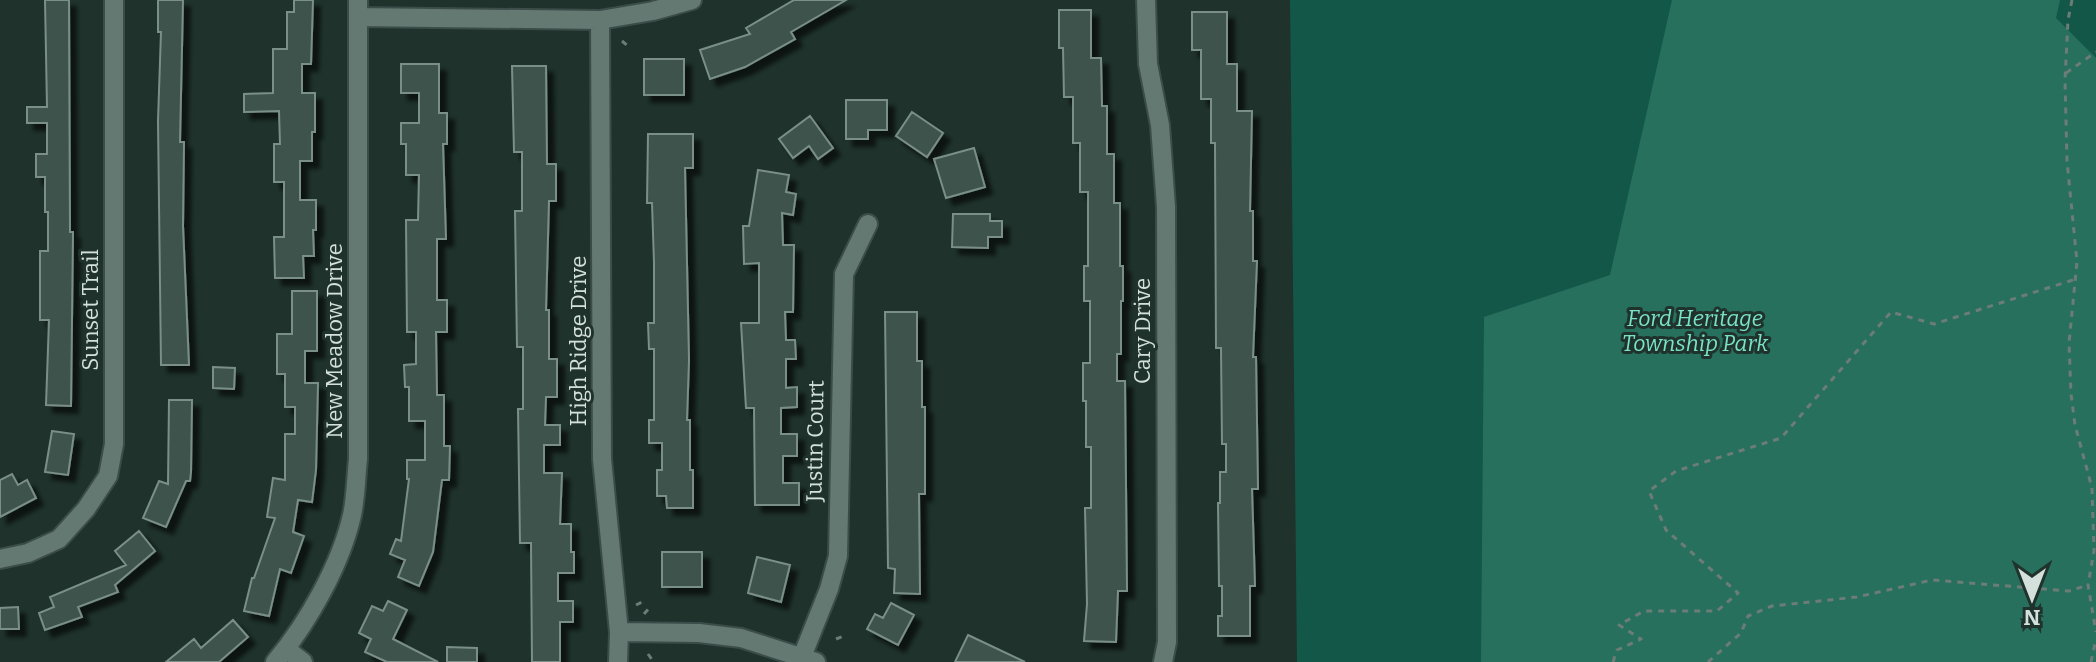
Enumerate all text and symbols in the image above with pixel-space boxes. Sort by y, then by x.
street label: New Meadow Drive [321,243,348,439]
street label: Sunset Trail [77,249,104,371]
street label: High Ridge Drive [565,256,592,426]
street label: Cary Drive [1129,278,1156,384]
park label: Ford Heritage Township Park [1622,305,1769,357]
street label: Justin Court [800,380,830,503]
north arrow [1992,558,2072,638]
text: N [2023,604,2040,631]

